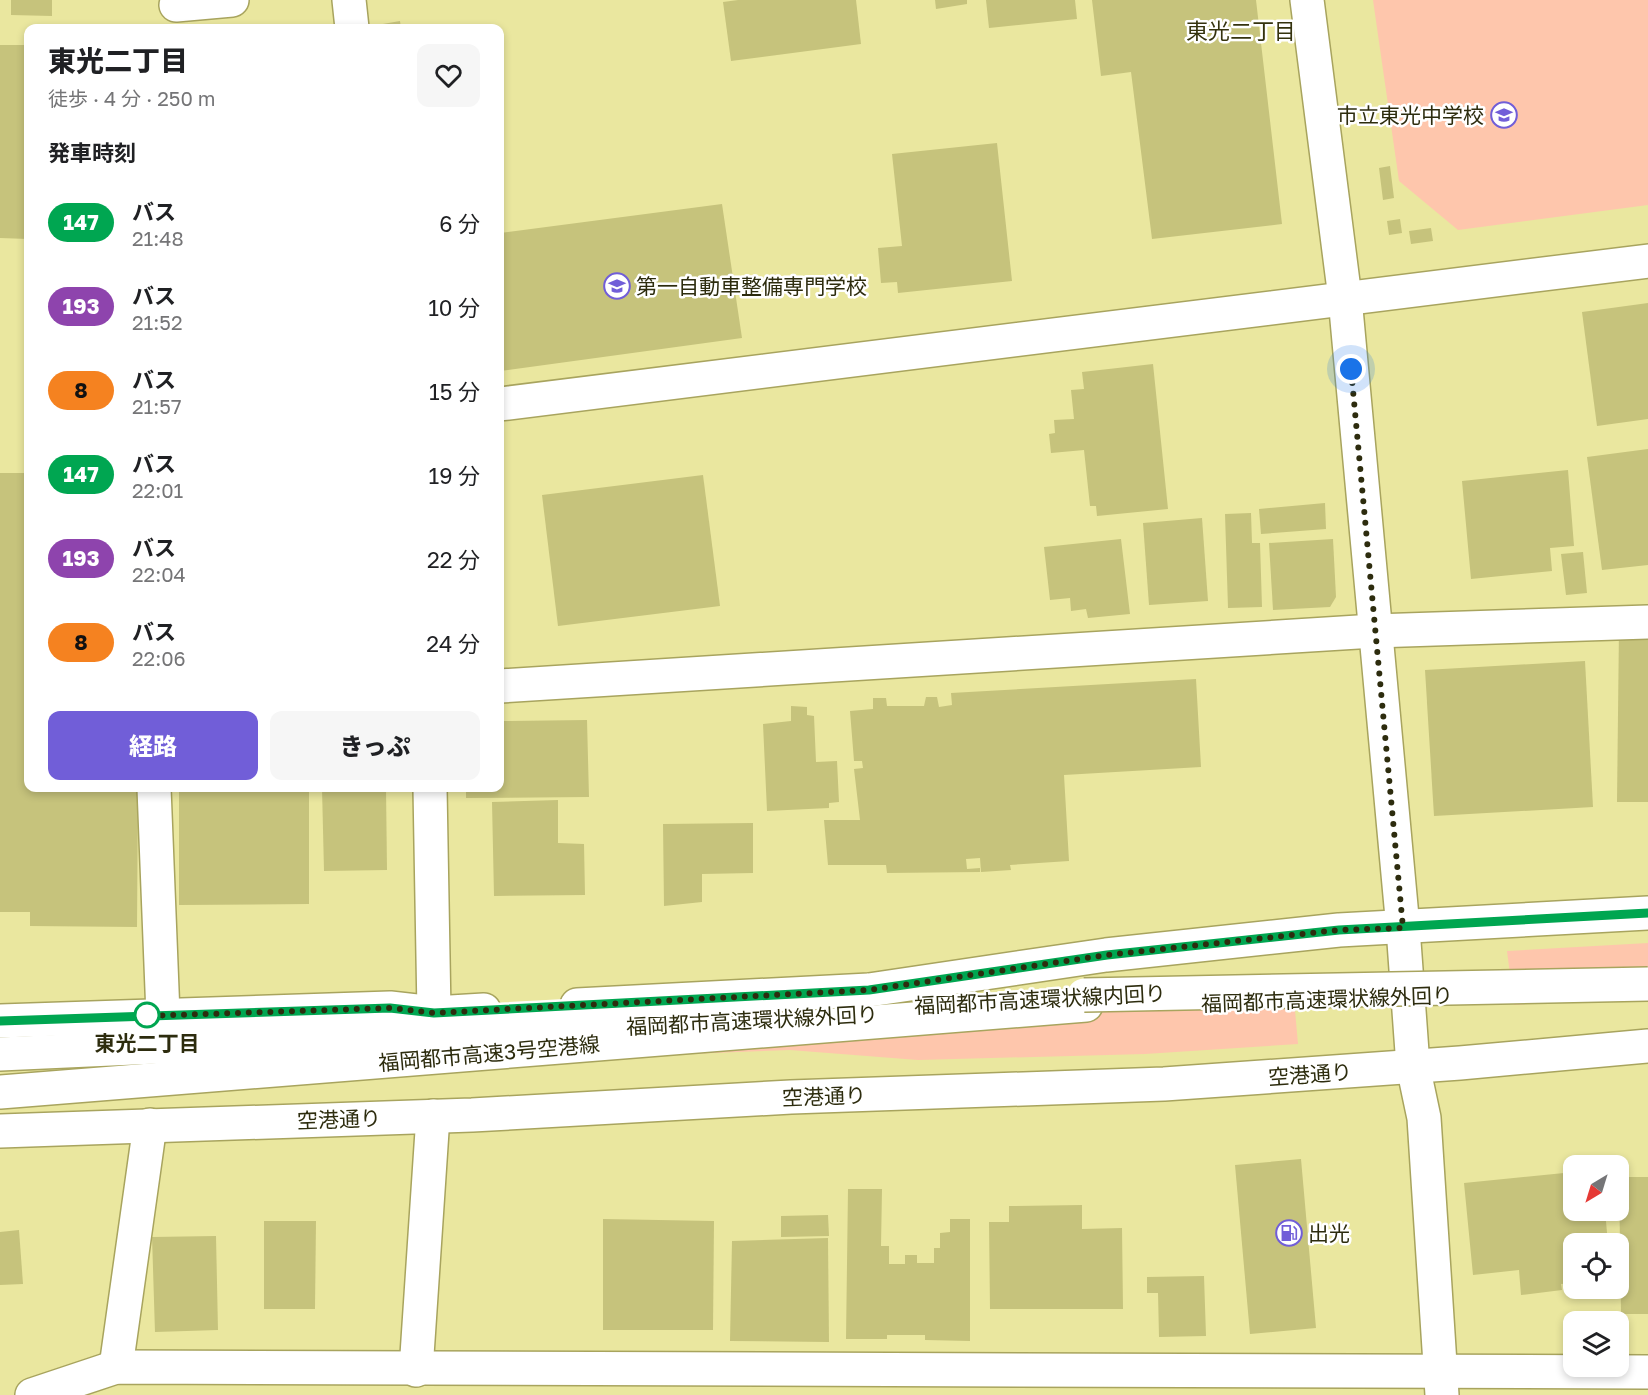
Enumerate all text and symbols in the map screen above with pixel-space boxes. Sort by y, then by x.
district label: 東光二丁目 [1186,17,1296,44]
text: 東光二丁目 [48,44,188,77]
button: heart [417,44,480,107]
text: 徒歩 · 4 分 · 250 m [48,86,216,110]
school or university icon: 市立東光中学校 [1489,100,1519,130]
place label: 市立東光中学校 [1337,102,1484,128]
text: 発車時刻 [48,139,136,166]
text: バス [132,198,176,225]
text: 147 [63,209,99,235]
text: 6 分 [439,210,480,237]
text: 21:48 [132,226,184,250]
school or university icon: 第一自動車整備専門学校 [602,271,632,301]
place label: 第一自動車整備専門学校 [636,273,867,299]
text: バス [132,282,176,309]
text: 193 [63,293,99,319]
text: 10 分 [428,294,480,321]
text: 21:52 [132,310,183,334]
your location [1336,354,1366,384]
text: バス [132,366,176,393]
text: 8 [74,377,88,403]
text: 15 分 [429,378,480,405]
text: 21:57 [132,394,182,418]
text: バス [132,450,176,477]
text: 147 [63,461,99,487]
text: 19 分 [429,462,480,489]
text: 22:01 [132,478,183,502]
text: バス [132,534,176,561]
text: 193 [63,545,99,571]
text: 22 分 [427,546,480,573]
text: 22:04 [132,562,186,586]
text: バス [132,618,176,645]
text: 8 [74,629,88,655]
text: 24 分 [426,630,480,657]
text: 22:06 [132,646,186,670]
button: 経路 [48,711,258,780]
button: きっぷ [270,711,480,780]
street label: 福岡都市高速環状線内回り [913,979,1167,1019]
street label: 福岡都市高速環状線外回り [1201,982,1453,1016]
street label: 福岡都市高速環状線外回り [625,1000,879,1040]
marker: 東光二丁目 [134,1002,160,1028]
place label: 東光二丁目 [95,1030,200,1056]
street label: 福岡都市高速3号空港線 [377,1030,601,1076]
street label: 空港通り [1267,1058,1353,1090]
street label: 空港通り [782,1082,866,1110]
street label: 空港通り [297,1105,381,1133]
north arrow [1563,1155,1629,1221]
map controls [1563,1155,1629,1377]
fuel station icon: 出光 [1274,1218,1304,1248]
place label: 出光 [1308,1220,1350,1246]
button: locate [1563,1233,1629,1299]
button: layers [1563,1311,1629,1377]

